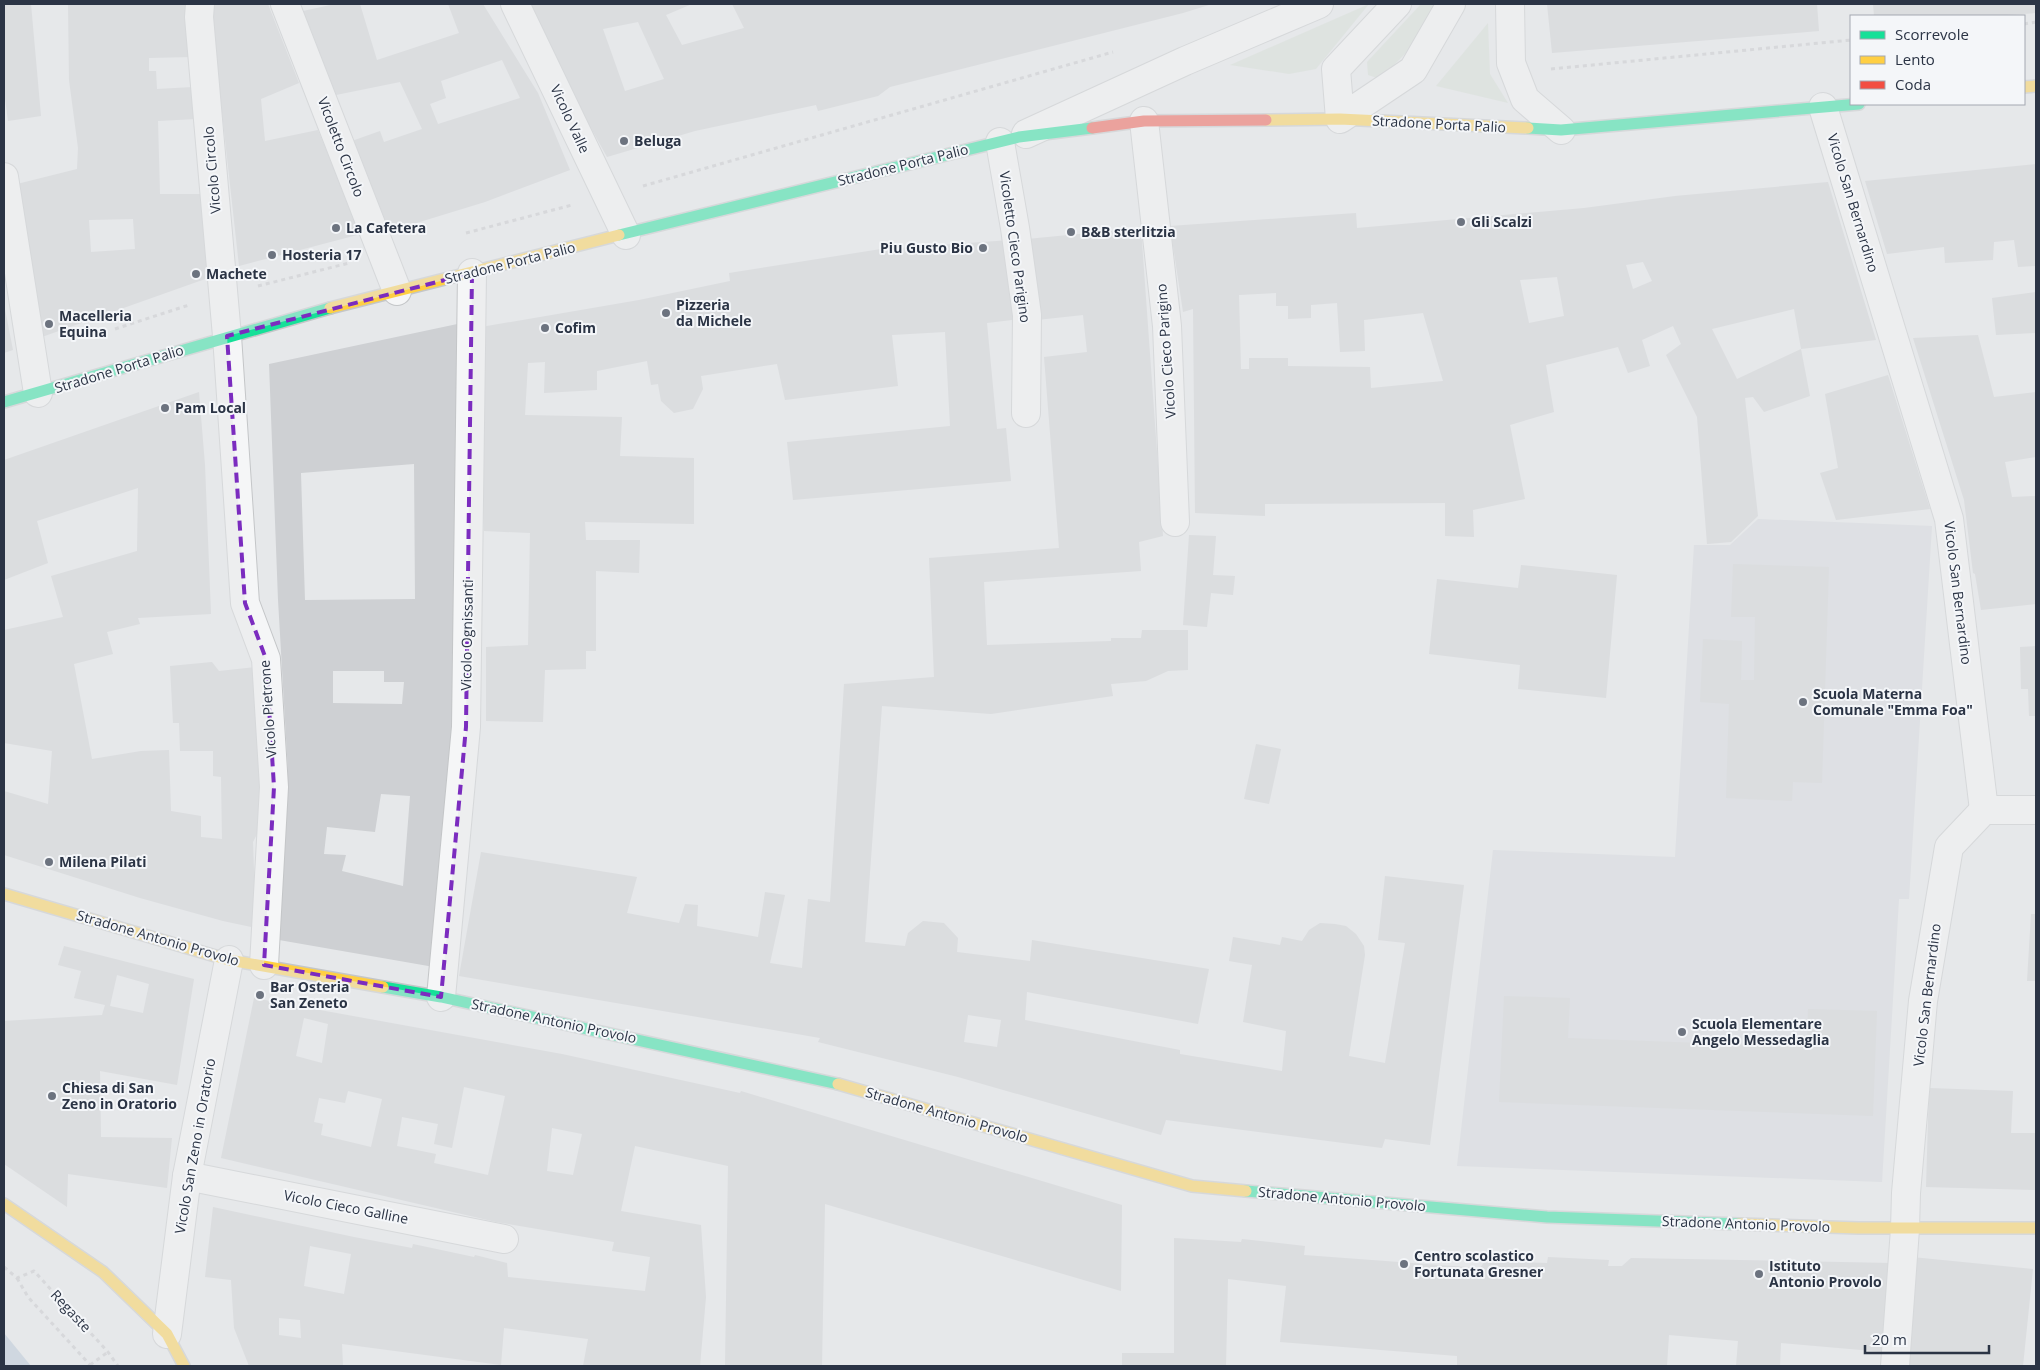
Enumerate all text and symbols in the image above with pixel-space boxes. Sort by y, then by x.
legend [1850,15,2025,105]
text: Scorrevole [1895,24,1969,44]
text: Lento [1895,49,1935,69]
text: Coda [1895,74,1931,94]
street label: Vicolo Valle [546,81,595,156]
street label: Vicoletto Circolo [314,94,369,200]
street label: Stradone Porta Palio [1372,111,1506,136]
street label: Vicolo Circolo [198,125,225,215]
place label: Beluga [634,131,682,150]
street label: Vicolo San Bernardino [1823,131,1884,275]
marker: Beluga [618,135,630,147]
street label: Stradone Porta Palio [836,139,970,190]
street label: Vicoletto Cieco Parigino [995,170,1036,324]
place label: Gli Scalzi [1471,212,1532,231]
marker: Gli Scalzi [1455,216,1467,228]
place label: La Cafetera [346,218,426,237]
marker: La Cafetera [330,222,342,234]
place label: B&B sterlitzia [1081,222,1176,241]
marker: B&B sterlitzia [1065,226,1077,238]
street label: Stradone Porta Palio [443,237,577,288]
place label: Piu Gusto Bio [880,238,973,257]
marker: Piu Gusto Bio [977,242,989,254]
place label: Hosteria 17 [282,245,361,264]
marker: Hosteria 17 [266,249,278,261]
place label: Machete [206,264,267,283]
marker: Machete [190,268,202,280]
street label: Vicolo Cieco Parigino [1151,283,1180,419]
place label: Pizzeria da Michele [676,295,752,330]
place label: Macelleria Equina [59,306,132,341]
marker: Pizzeria da Michele [660,307,672,319]
marker: Macelleria Equina [43,318,55,330]
place label: Cofim [555,318,596,337]
marker: Cofim [539,322,551,334]
street label: Stradone Porta Palio [52,340,186,397]
place label: Pam Local [175,398,246,417]
marker: Pam Local [159,402,171,414]
street label: Vicolo San Bernardino [1940,520,1977,666]
street label: Vicolo Ognissanti [456,579,477,691]
street label: Vicolo Pietrone [255,659,280,759]
place label: Scuola Materna Comunale "Emma Foa" [1813,684,1973,719]
marker: Scuola Materna Comunale "Emma Foa" [1797,696,1809,708]
place label: Milena Pilati [59,852,146,871]
marker: Milena Pilati [43,856,55,868]
street label: Stradone Antonio Provolo [75,905,242,970]
street label: Vicolo San Bernardino [1908,922,1945,1068]
place label: Bar Osteria San Zeneto [270,977,349,1012]
marker: Bar Osteria San Zeneto [254,989,266,1001]
street label: Stradone Antonio Provolo [470,994,638,1047]
place label: Scuola Elementare Angelo Messedaglia [1692,1014,1830,1049]
marker: Scuola Elementare Angelo Messedaglia [1676,1026,1688,1038]
street label: Vicolo San Zeno in Oratorio [170,1057,219,1235]
place label: Chiesa di San Zeno in Oratorio [62,1078,177,1113]
street label: Stradone Antonio Provolo [864,1082,1031,1147]
marker: Chiesa di San Zeno in Oratorio [46,1090,58,1102]
street label: Stradone Antonio Provolo [1257,1182,1427,1215]
street label: Vicolo Cieco Galline [282,1185,410,1228]
street label: Stradone Antonio Provolo [1662,1211,1830,1236]
place label: Centro scolastico Fortunata Gresner [1414,1246,1544,1281]
place label: Istituto Antonio Provolo [1769,1256,1882,1291]
marker: Centro scolastico Fortunata Gresner [1398,1258,1410,1270]
marker: Istituto Antonio Provolo [1753,1268,1765,1280]
street label: Regaste [47,1285,96,1336]
scale bar [1865,1322,1989,1354]
text: 20 m [1872,1329,1907,1349]

